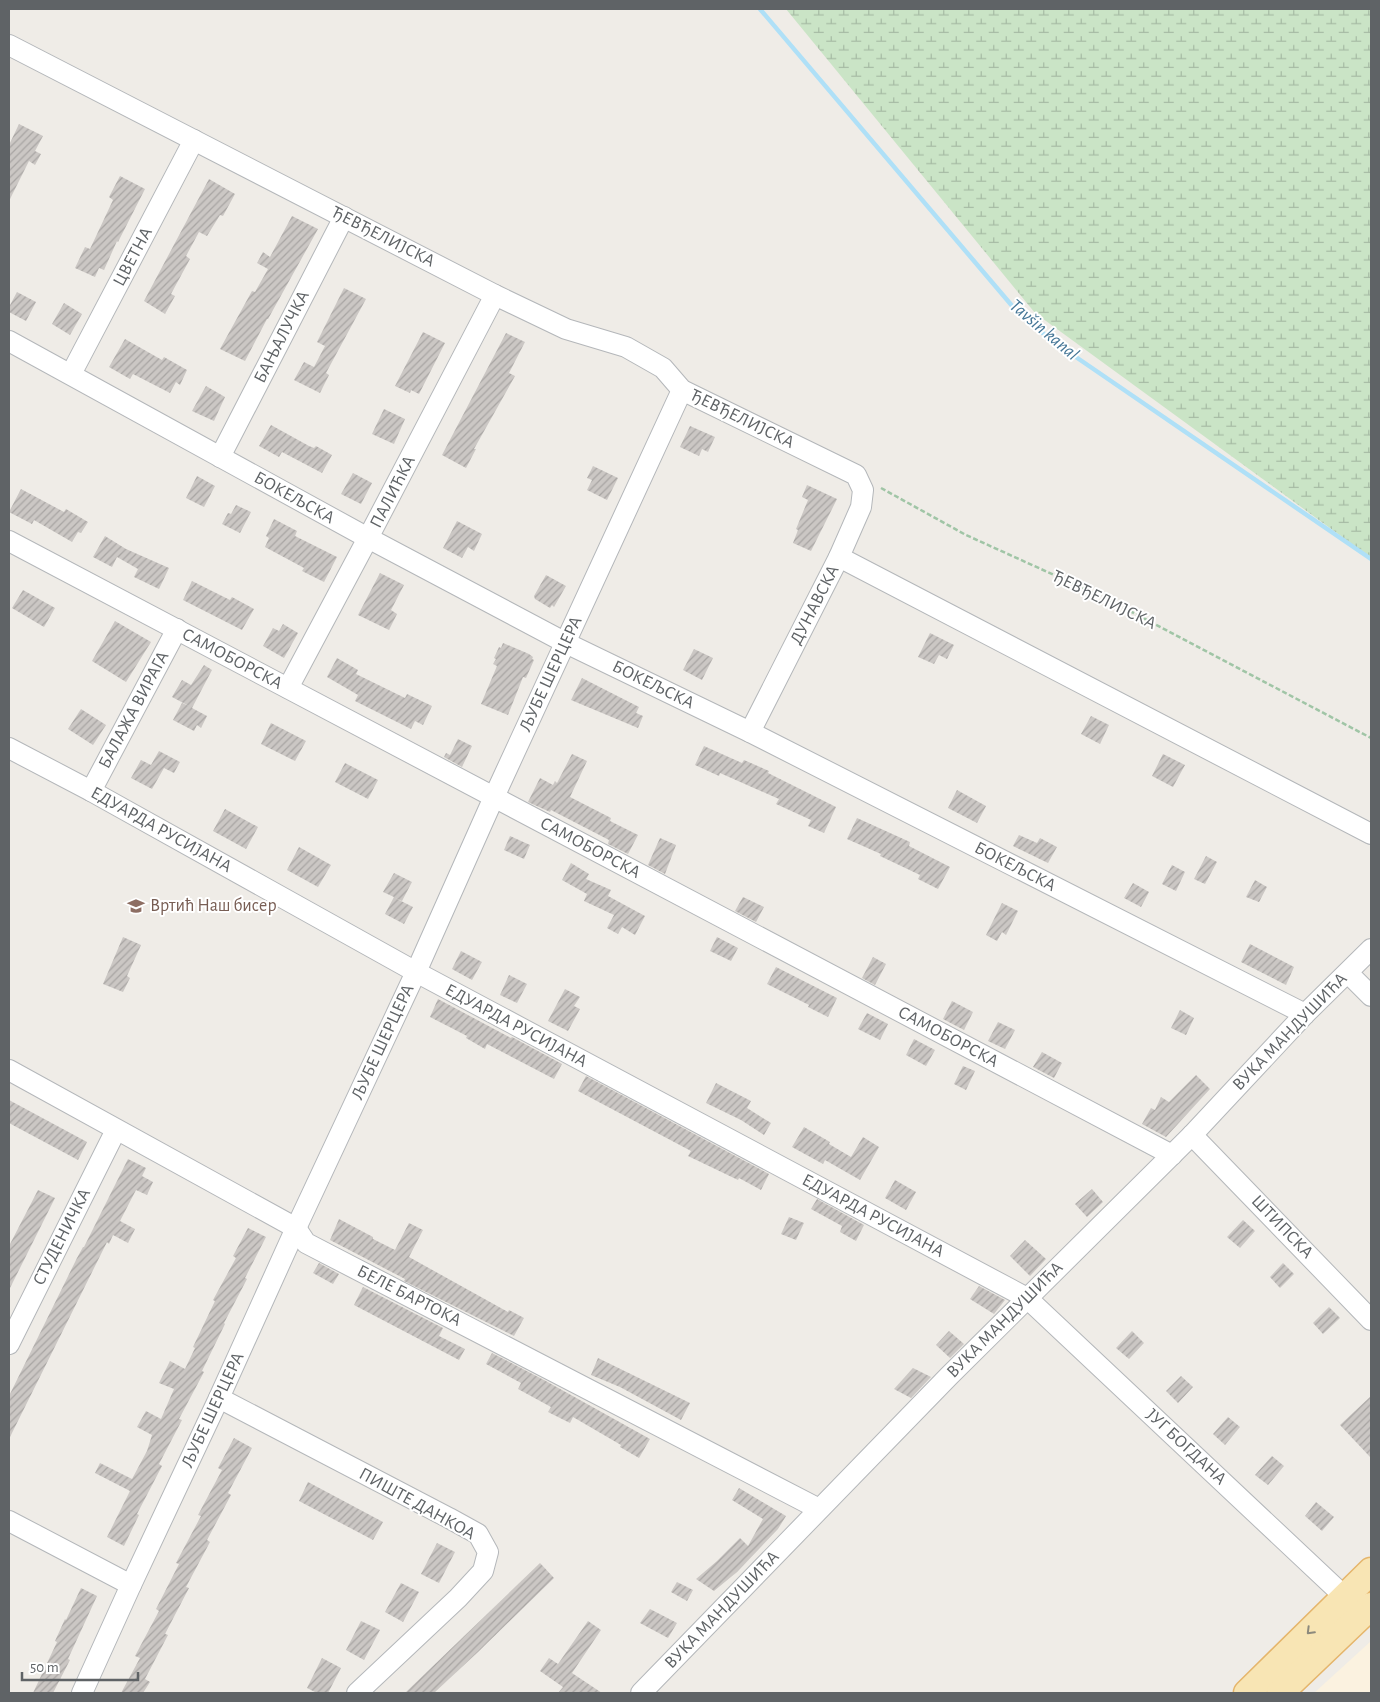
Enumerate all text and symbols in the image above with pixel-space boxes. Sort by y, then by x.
street label: ЂЕВЂЕЛИЈСКА [328,203,438,271]
street label: ЦВЕТНА [110,224,156,289]
street label: БАЊАЛУЧКА [251,287,313,386]
water label: Tavšin kanal [1006,296,1083,364]
street label: ЂЕВЂЕЛИЈСКА [687,386,797,452]
street label: ПАЛИЋКА [367,453,419,531]
street label: БОКЕЉСКА [251,469,338,528]
street label: ДУНАВСКА [787,562,843,648]
street label: ЂЕВЂЕЛИЈСКА [1049,567,1159,633]
street label: ЉУБЕ ШЕРЦЕРА [516,613,586,734]
street label: САМОБОРСКА [179,625,286,693]
street label: БАЛАЖА ВИРАГА [96,648,173,772]
street label: БОКЕЉСКА [609,657,697,713]
street label: ЕДУАРДА РУСИЈАНА [88,784,235,876]
street label: САМОБОРСКА [537,814,644,882]
street label: БОКЕЉСКА [971,839,1059,895]
school or university icon: Вртић Наш бисер [126,896,146,916]
place label: Вртић Наш бисер [150,896,277,915]
street label: ВУКА МАНДУШИЋА [1229,969,1351,1094]
street label: ЉУБЕ ШЕРЦЕРА [348,981,418,1102]
street label: ЕДУАРДА РУСИЈАНА [442,981,590,1071]
street label: САМОБОРСКА [895,1003,1002,1071]
street label: ЕДУАРДА РУСИЈАНА [799,1171,947,1261]
street label: СТУДЕНИЧКА [30,1185,94,1288]
street label: ШТИПСКА [1248,1192,1317,1263]
street label: ВУКА МАНДУШИЋА [944,1258,1067,1381]
street label: БЕЛЕ БАРТОКА [354,1262,464,1330]
street label: ЉУБЕ ШЕРЦЕРА [178,1349,248,1470]
street label: ЈУГ БОГДАНА [1142,1405,1230,1489]
street label: ПИШТЕ ДАНКОА [356,1465,478,1544]
street label: ВУКА МАНДУШИЋА [661,1547,783,1672]
one-way arrow [1307,1625,1316,1634]
scale bar [22,1650,139,1682]
text: 50 m [30,1660,59,1675]

